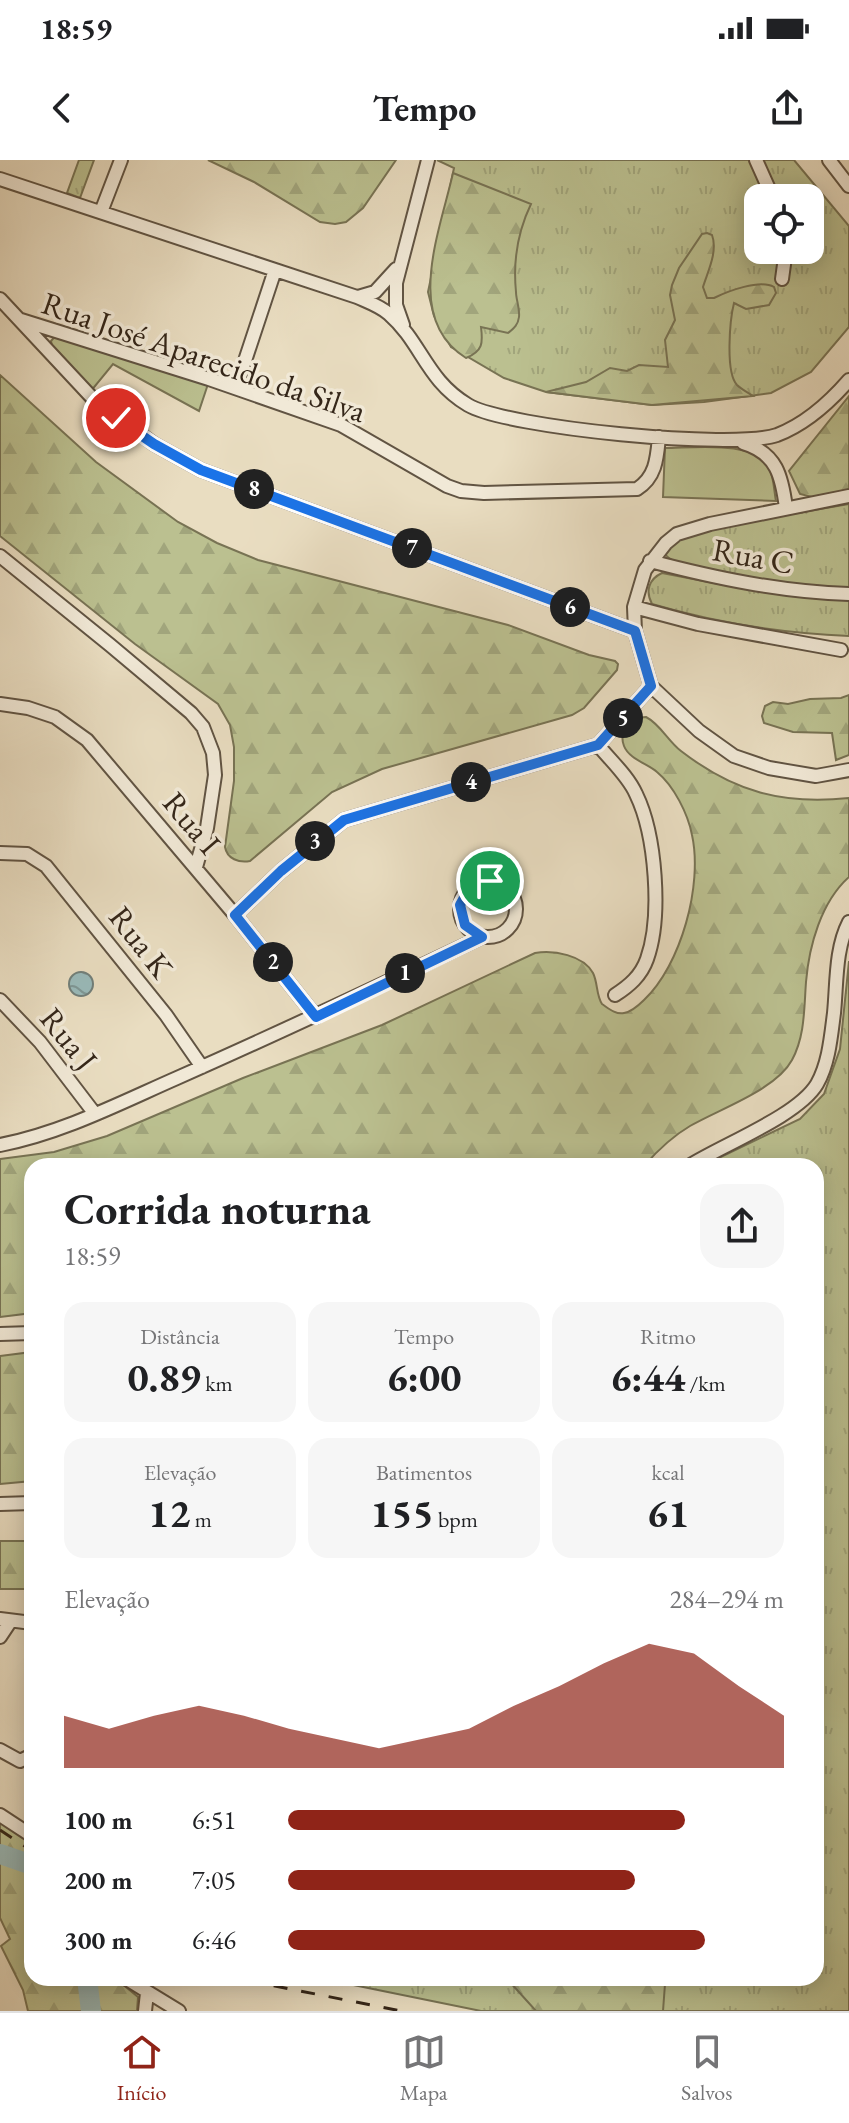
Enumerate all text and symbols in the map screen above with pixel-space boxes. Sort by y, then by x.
text: 18:59 [40,9,112,48]
text: Tempo [373,85,476,132]
icon: back [40,86,84,130]
icon: share [765,86,809,130]
map controls [744,184,824,264]
button: locate [744,184,824,264]
street label: Rua José Aparecido da Silva [36,282,372,432]
pin [82,384,150,452]
icon: check [94,396,138,440]
pin: 8 [234,469,274,509]
text: 8 [248,474,260,503]
pin: 7 [392,528,432,568]
street label: Rua C [709,528,797,584]
text: 7 [406,533,418,562]
pin: 6 [550,587,590,627]
text: 6 [564,592,576,621]
pin: 5 [603,698,643,738]
text: 5 [617,703,629,732]
pin: 4 [451,762,491,802]
text: 4 [465,767,477,796]
street label: Rua I [154,783,231,863]
pin: 3 [295,821,335,861]
text: 3 [309,826,321,855]
pin [456,847,524,915]
icon: arrive [468,859,512,903]
street label: Rua K [100,897,183,988]
pin: 2 [253,942,293,982]
text: 2 [267,947,279,976]
pin: 1 [385,953,425,993]
text: 1 [399,958,411,987]
street label: Rua J [31,999,107,1079]
text: Corrida noturna [64,1180,371,1237]
button: share [700,1184,784,1268]
text: 18:59 [64,1239,120,1273]
text: Distância [140,1322,220,1351]
text: Tempo [394,1322,454,1351]
text: Ritmo [640,1322,696,1351]
text: 0.89 [127,1351,201,1403]
text: 6:00 [387,1351,461,1403]
text: 6:44 [610,1351,685,1403]
text: km [201,1369,233,1398]
text: /km [685,1369,726,1398]
text: Elevação [144,1458,216,1487]
text: Batimentos [376,1458,472,1487]
text: kcal [651,1458,685,1487]
text: 12 [148,1487,190,1539]
text: 155 [370,1487,434,1539]
text: 61 [647,1487,689,1539]
text: m [190,1505,212,1534]
text: bpm [434,1505,478,1534]
text: Elevação [64,1582,150,1616]
text: 284–294 m [669,1582,784,1616]
text: 100 m [64,1803,132,1837]
text: 6:51 [192,1803,236,1837]
text: 200 m [64,1863,132,1897]
text: 7:05 [192,1863,236,1897]
text: 300 m [64,1923,132,1957]
text: 6:46 [192,1923,236,1957]
tab: Início [117,2030,166,2107]
tab: Mapa [400,2030,448,2107]
tab: Salvos [681,2030,732,2107]

